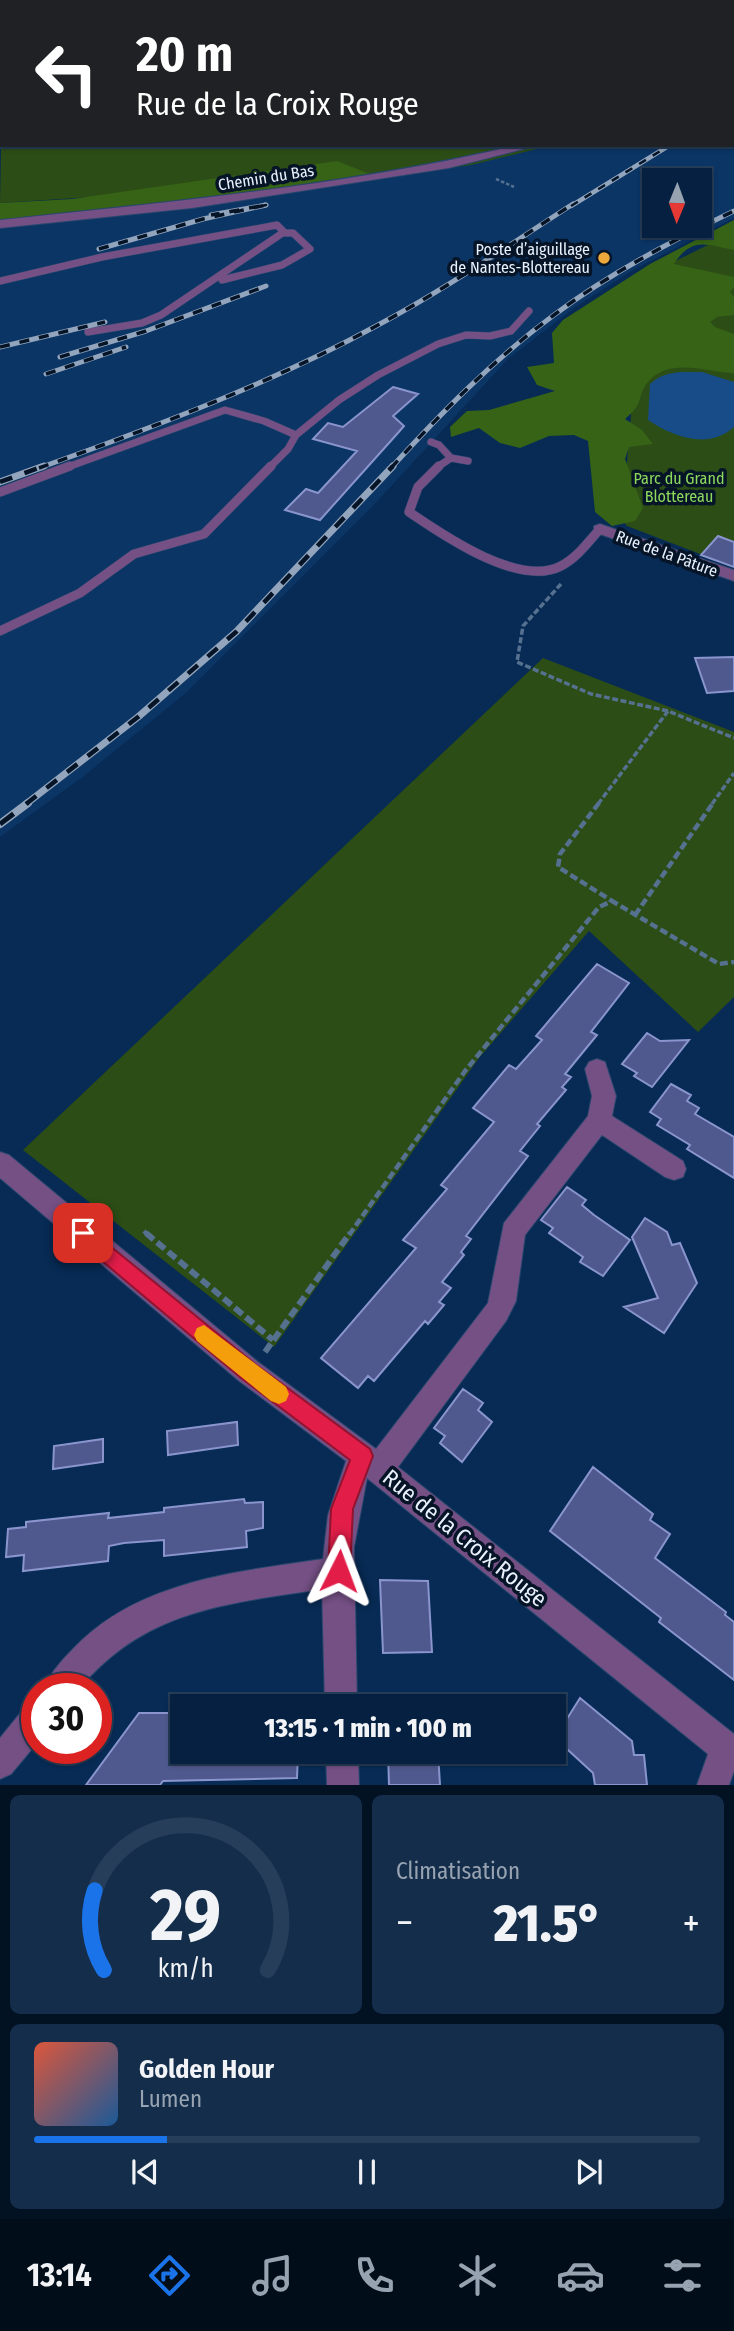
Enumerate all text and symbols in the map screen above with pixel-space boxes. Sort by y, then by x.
text: 20 m [136,25,233,84]
icon: left [21,28,112,119]
text: Rue de la Croix Rouge [136,85,419,123]
street label: Chemin du Bas [217,161,316,194]
north arrow [642,168,712,238]
map controls [642,168,712,238]
place label: Poste d’aiguillage de Nantes-Blottereau [450,240,590,277]
marker: Poste d’aiguillage de Nantes-Blottereau [596,250,612,266]
park label: Parc du Grand Blottereau [634,469,724,506]
street label: Rue de la Pâture [613,526,720,581]
pin [53,1203,113,1263]
icon: arrive [64,1214,102,1252]
street label: Rue de la Croix Rouge [377,1463,553,1613]
position arrow [302,1534,376,1608]
speed limit sign: 30 [21,1673,112,1764]
text: 13:15 · 1 min · 100 m [264,1713,472,1744]
text: Climatisation [396,1857,520,1885]
text: 29 [150,1873,221,1960]
text: 21.5° [494,1892,602,1955]
text: − [396,1900,413,1946]
text: + [683,1900,700,1946]
text: km/h [158,1954,214,1984]
text: Golden Hour [139,2054,274,2085]
text: Lumen [139,2085,202,2113]
icon: previous [126,2153,164,2191]
icon: pause [348,2153,386,2191]
icon: next [570,2153,608,2191]
icon: directions [145,2251,194,2300]
icon: music [248,2251,297,2300]
icon: phone [350,2251,399,2300]
icon: climate [453,2251,502,2300]
icon: car [556,2251,605,2300]
icon: filters [658,2251,707,2300]
text: 13:14 [27,2256,92,2294]

